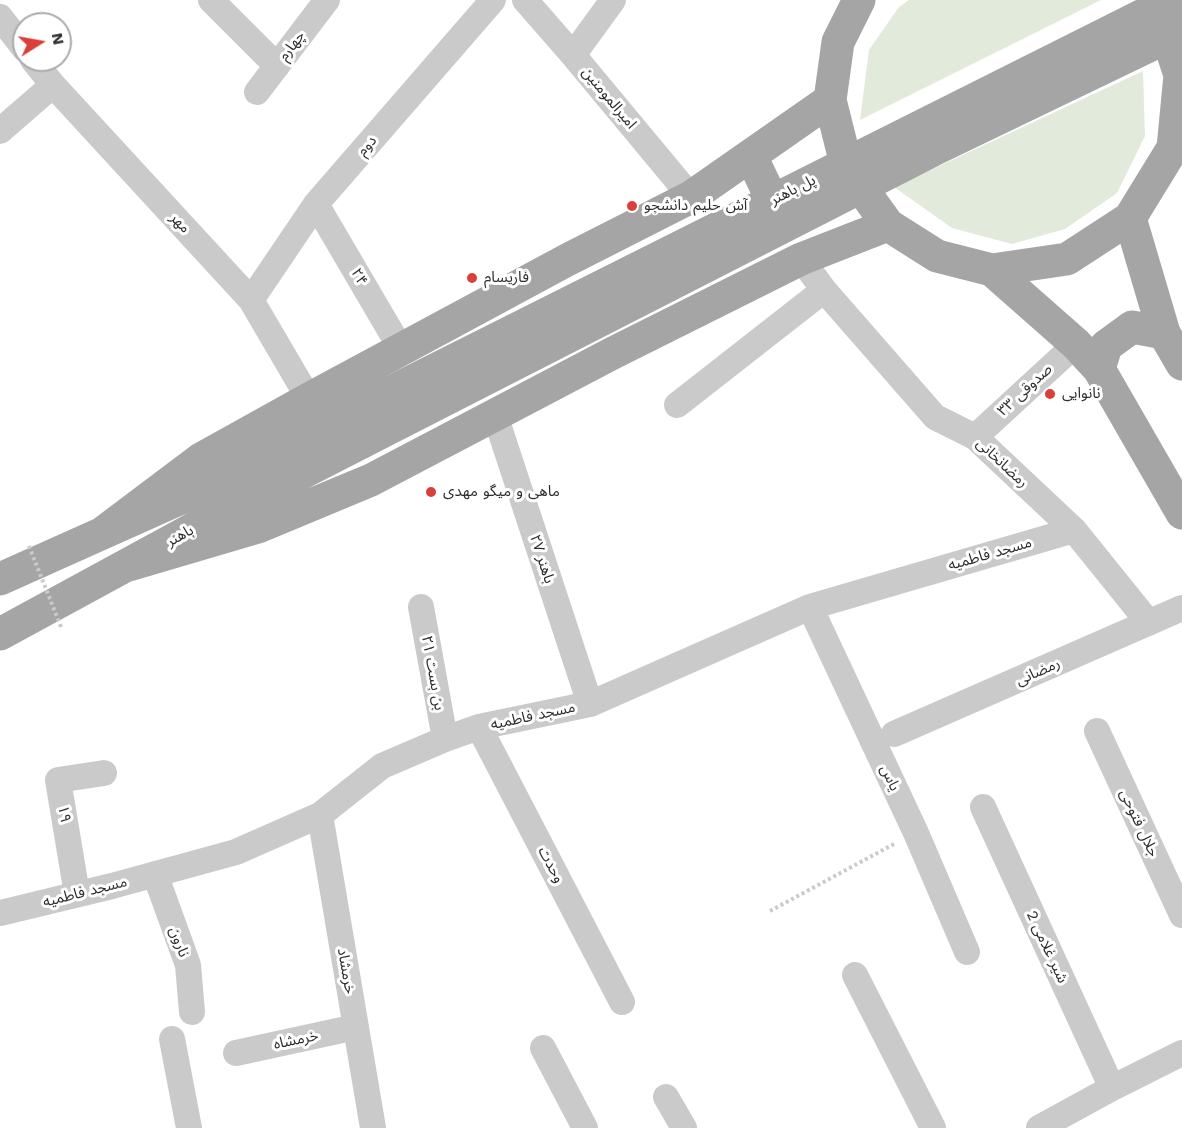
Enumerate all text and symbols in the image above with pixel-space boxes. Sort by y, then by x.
north arrow [12,12,72,72]
street label: چهارم [275,27,309,65]
text: N [48,31,69,46]
street label: امیرالمومنین [578,63,640,133]
street label: دوم [353,132,381,160]
street label: پل باهنر [767,171,819,209]
place label: آش حلیم دانشجو [644,197,747,215]
marker: آش حلیم دانشجو [625,199,639,213]
street label: مهر [166,209,194,237]
street label: ۲۴ [347,265,371,289]
place label: فاریسام [484,269,529,287]
marker: فاریسام [465,271,479,285]
street label: صدوقی ۳۳ [994,360,1056,420]
place label: نانوایی [1062,385,1101,403]
marker: نانوایی [1043,387,1057,401]
street label: رمضانخانی [972,434,1032,492]
place label: ماهی و میگو مهدی [443,483,560,501]
marker: ماهی و میگو مهدی [424,485,438,499]
street label: باهنر [163,521,197,551]
street label: باهنر ۲۷ [526,532,558,586]
street label: مسجد فاطمیه [946,533,1034,575]
street label: بن بست ۲۱ [418,634,448,712]
street label: رمضانی [1013,654,1063,690]
street label: مسجد فاطمیه [489,698,577,734]
street label: یاس [876,762,904,794]
street label: جلال فتوحی [1115,786,1163,860]
street label: ۱۹ [54,804,74,824]
street label: وحدت [534,844,568,886]
street label: مسجد فاطمیه [41,873,129,911]
street label: شیر غلامی 2 [1022,908,1072,986]
street label: نارون [165,924,193,960]
street label: خرمشاد [333,947,359,995]
street label: خرمشاه [272,1026,320,1054]

